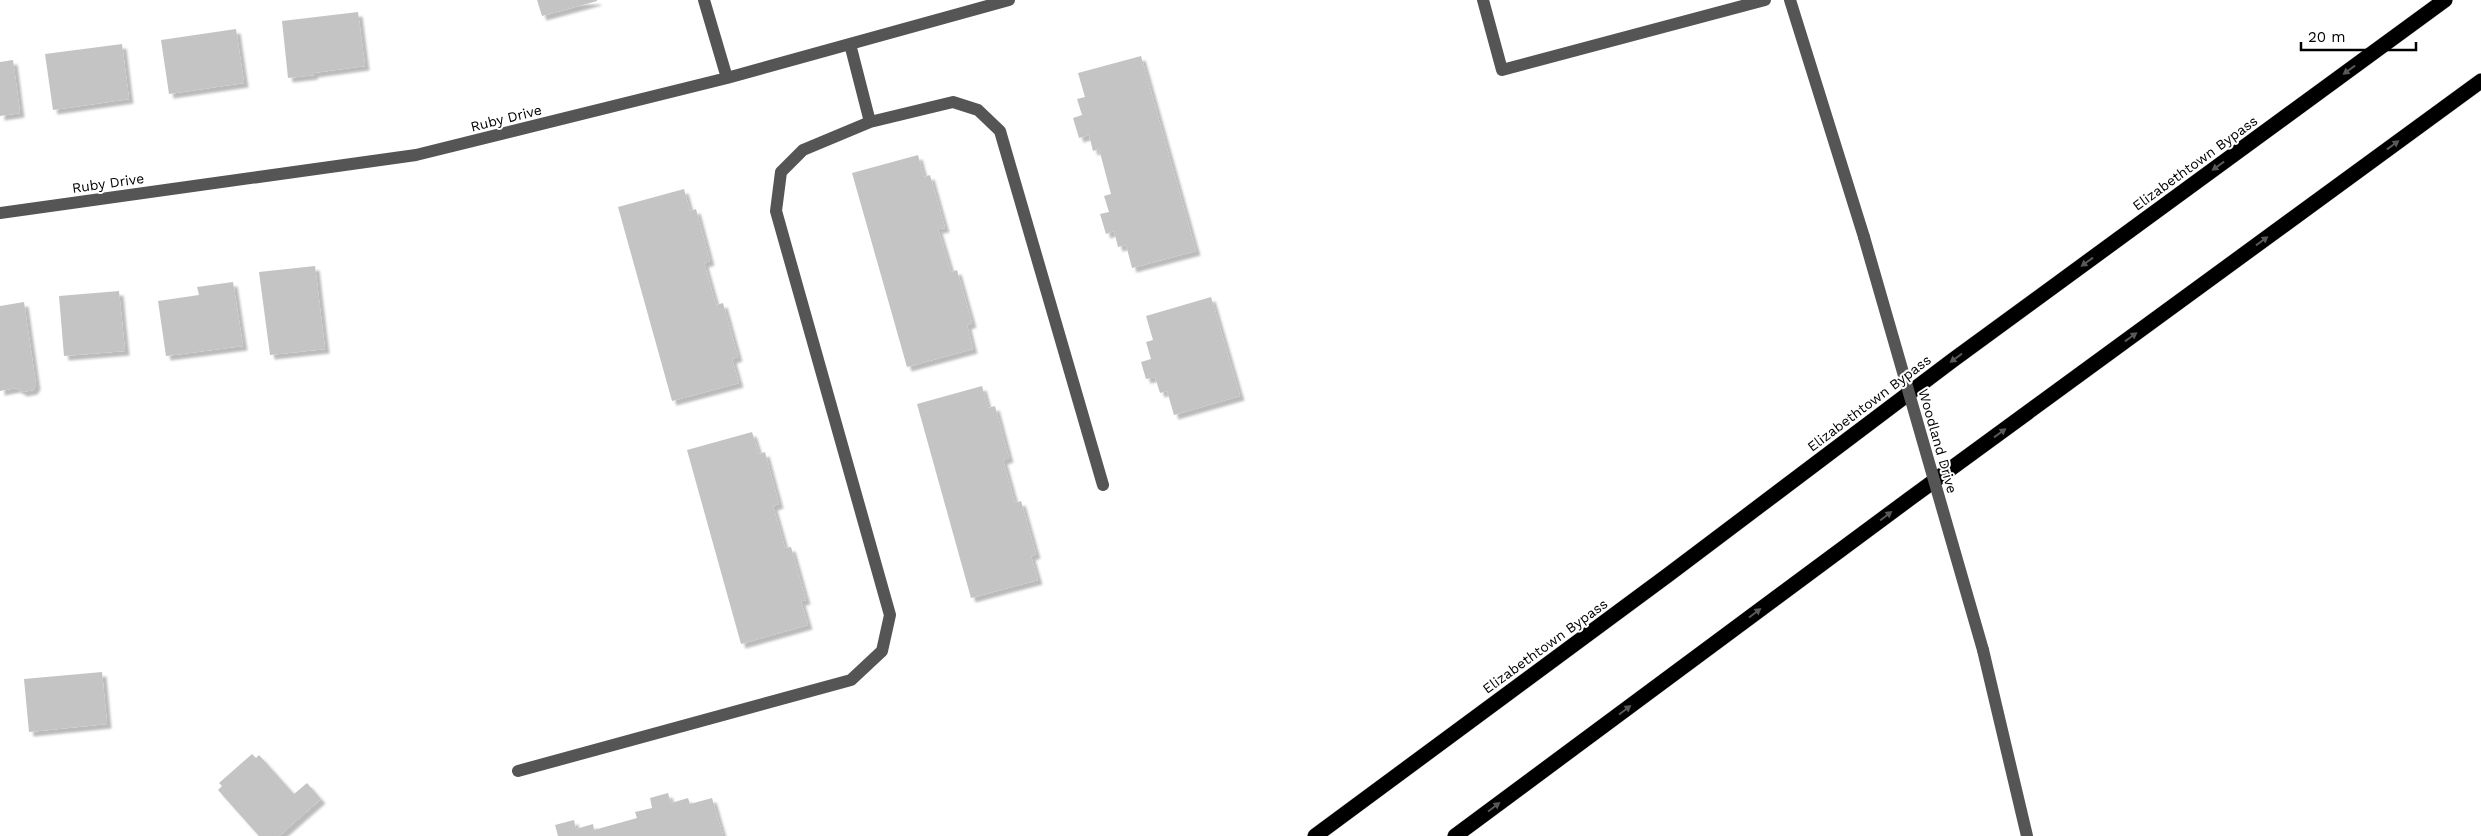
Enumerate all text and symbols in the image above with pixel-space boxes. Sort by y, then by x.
scale bar [2301,20,2416,52]
text: 20 m [2308,28,2346,46]
one-way arrow [2342,65,2356,75]
street label: Ruby Drive [469,101,543,135]
street label: Elizabethtown Bypass [2129,112,2261,214]
one-way arrow [2386,140,2400,150]
one-way arrow [2211,161,2225,171]
street label: Ruby Drive [71,170,145,196]
one-way arrow [2255,236,2269,246]
one-way arrow [2080,257,2094,267]
one-way arrow [2124,332,2138,342]
street label: Elizabethtown Bypass [1804,351,1934,455]
one-way arrow [1949,353,1963,363]
street label: Woodland Drive [1915,387,1961,495]
one-way arrow [1993,428,2007,438]
one-way arrow [1879,511,1892,522]
street label: Elizabethtown Bypass [1479,595,1611,697]
one-way arrow [1748,608,1762,618]
one-way arrow [1618,705,1632,715]
one-way arrow [1487,802,1501,812]

